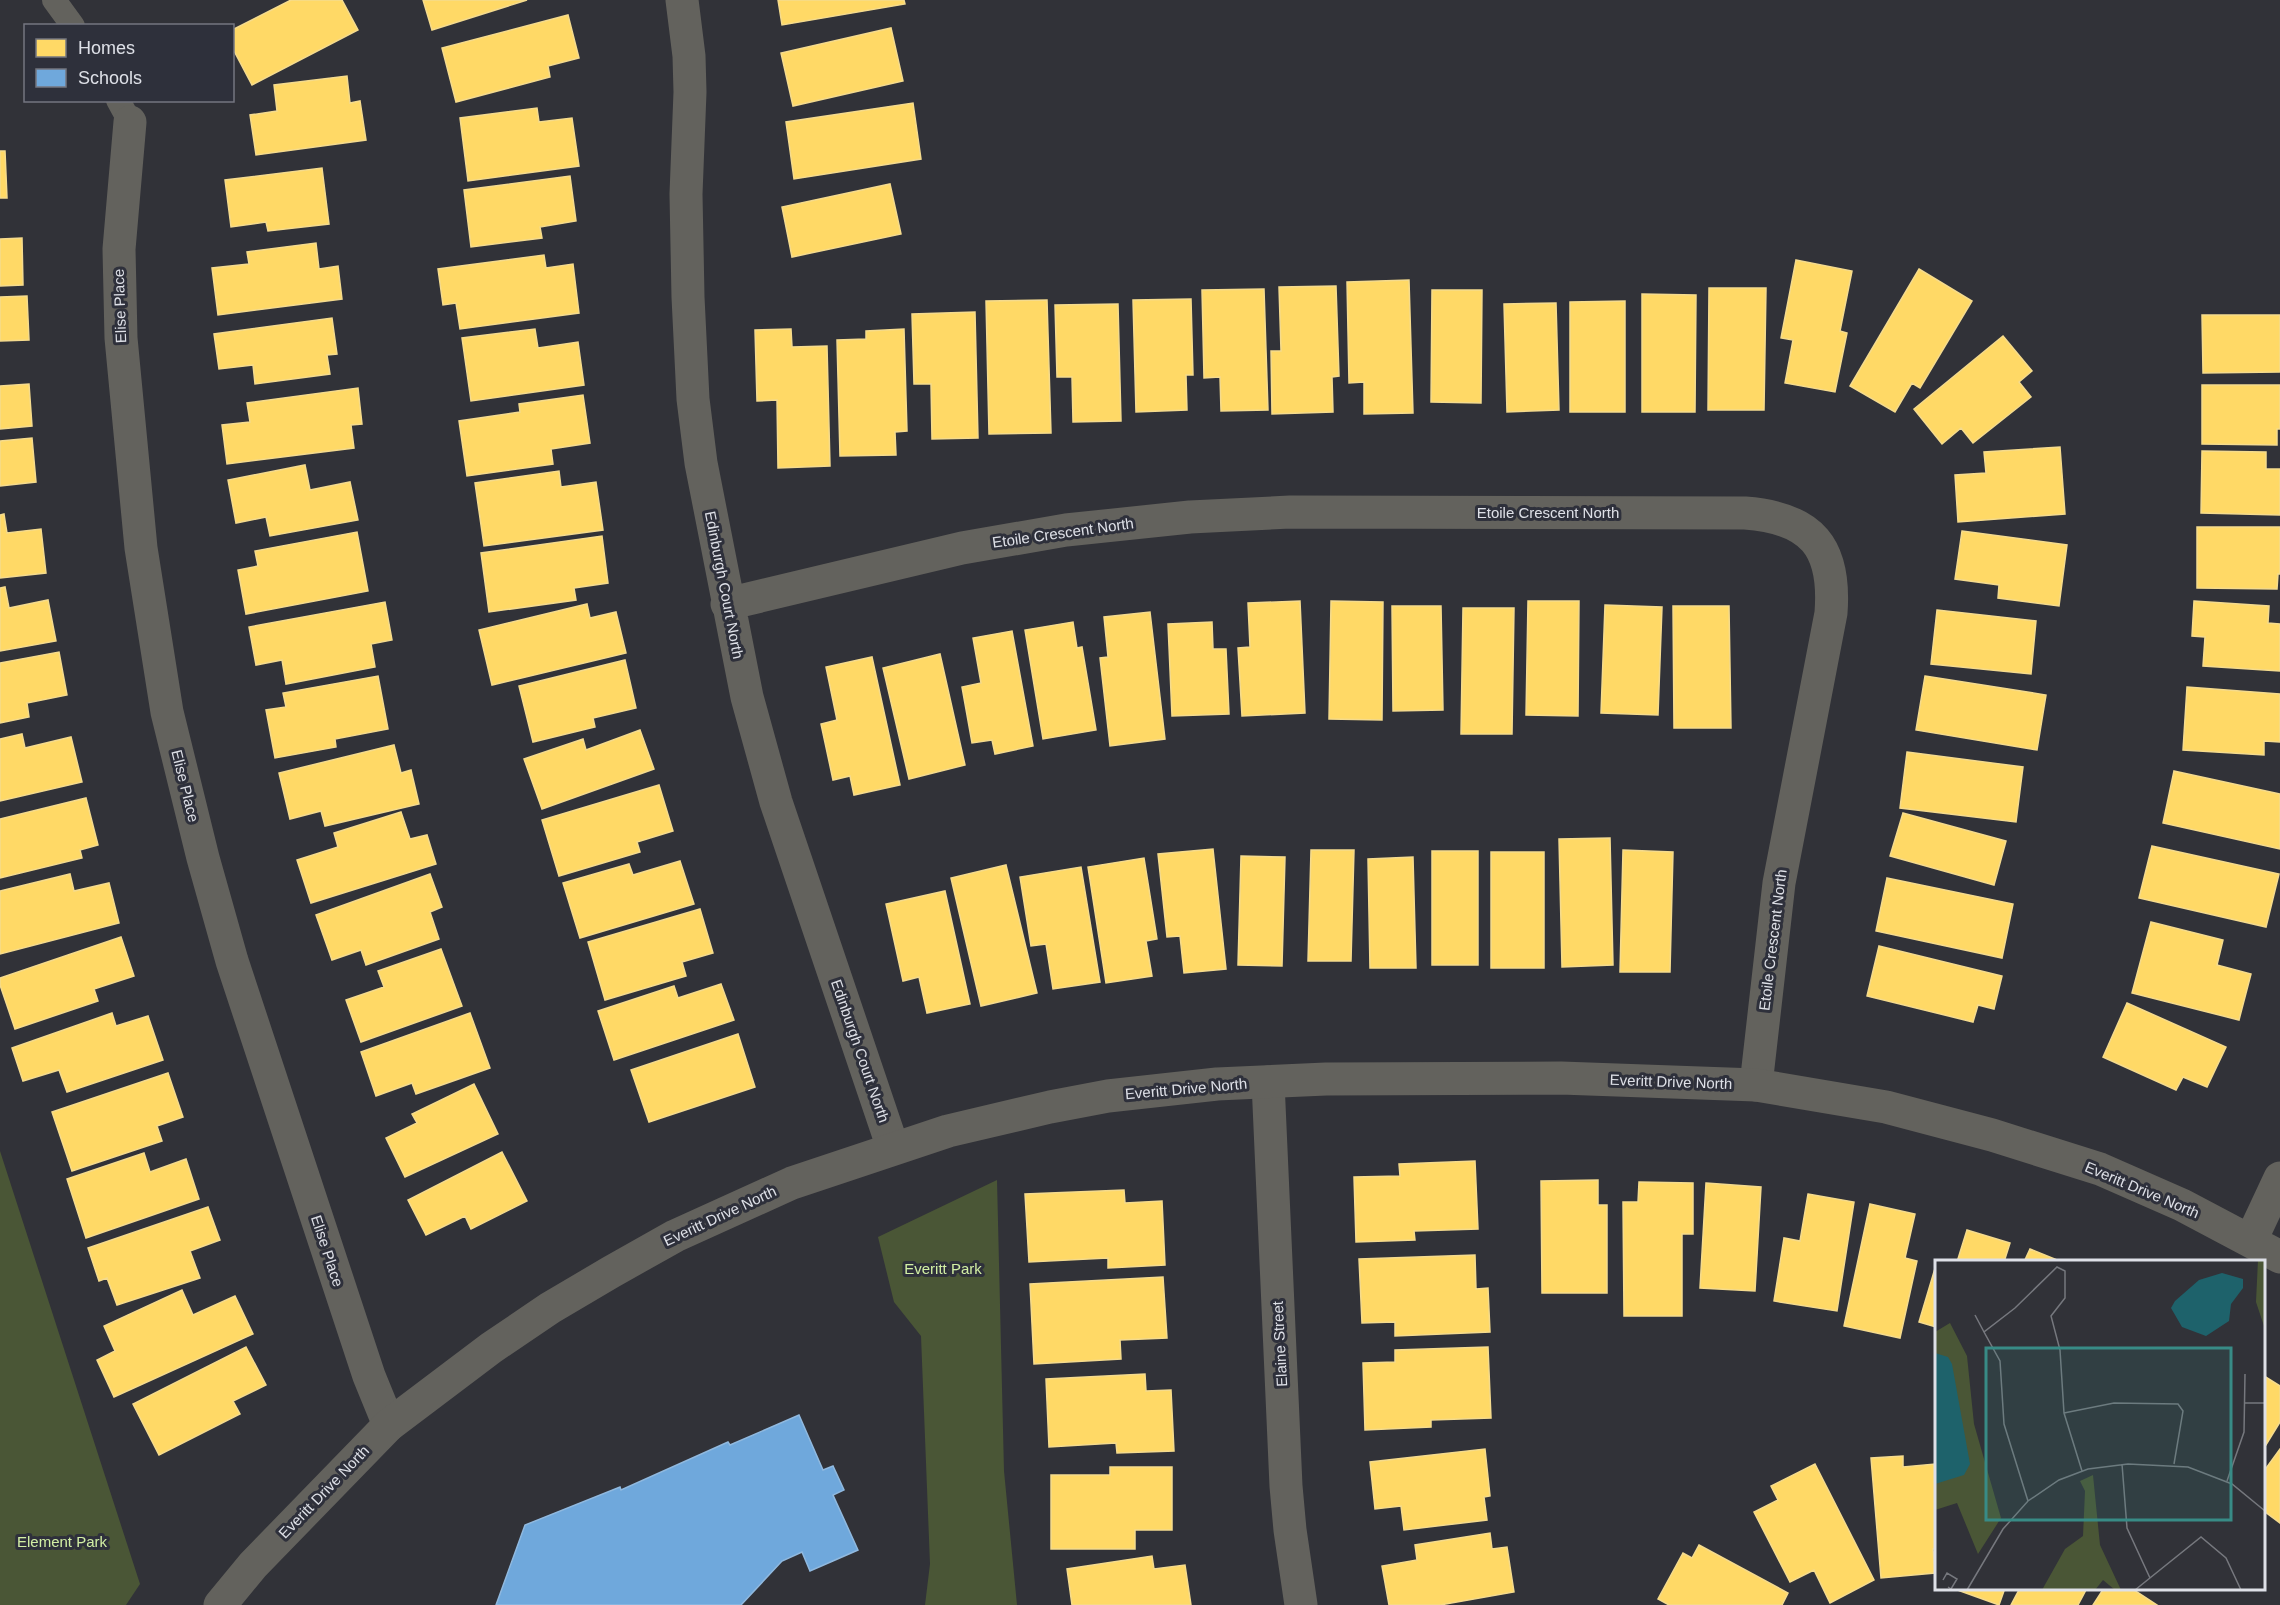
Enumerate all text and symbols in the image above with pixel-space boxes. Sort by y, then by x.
legend [24,24,234,102]
text: Homes [78,38,135,58]
text: Schools [78,68,142,88]
street label: Elise Place [110,269,129,343]
street label: Etoile Crescent North [1477,504,1619,521]
street label: Edinburgh Court North [702,510,747,660]
street label: Etoile Crescent North [991,514,1135,551]
street label: Elise Place [168,748,203,824]
street label: Etoile Crescent North [1755,868,1790,1012]
street label: Edinburgh Court North [828,977,893,1125]
street label: Everitt Drive North [1609,1071,1733,1092]
street label: Everitt Drive North [1124,1075,1248,1102]
street label: Everitt Drive North [2082,1158,2202,1221]
street label: Everitt Drive North [661,1182,779,1249]
street label: Elise Place [308,1213,347,1289]
park label: Everitt Park [904,1260,982,1277]
inset map [1935,1260,2265,1590]
street label: Elaine Street [1269,1300,1290,1387]
street label: Everitt Drive North [275,1442,372,1542]
park label: Element Park [17,1533,108,1550]

